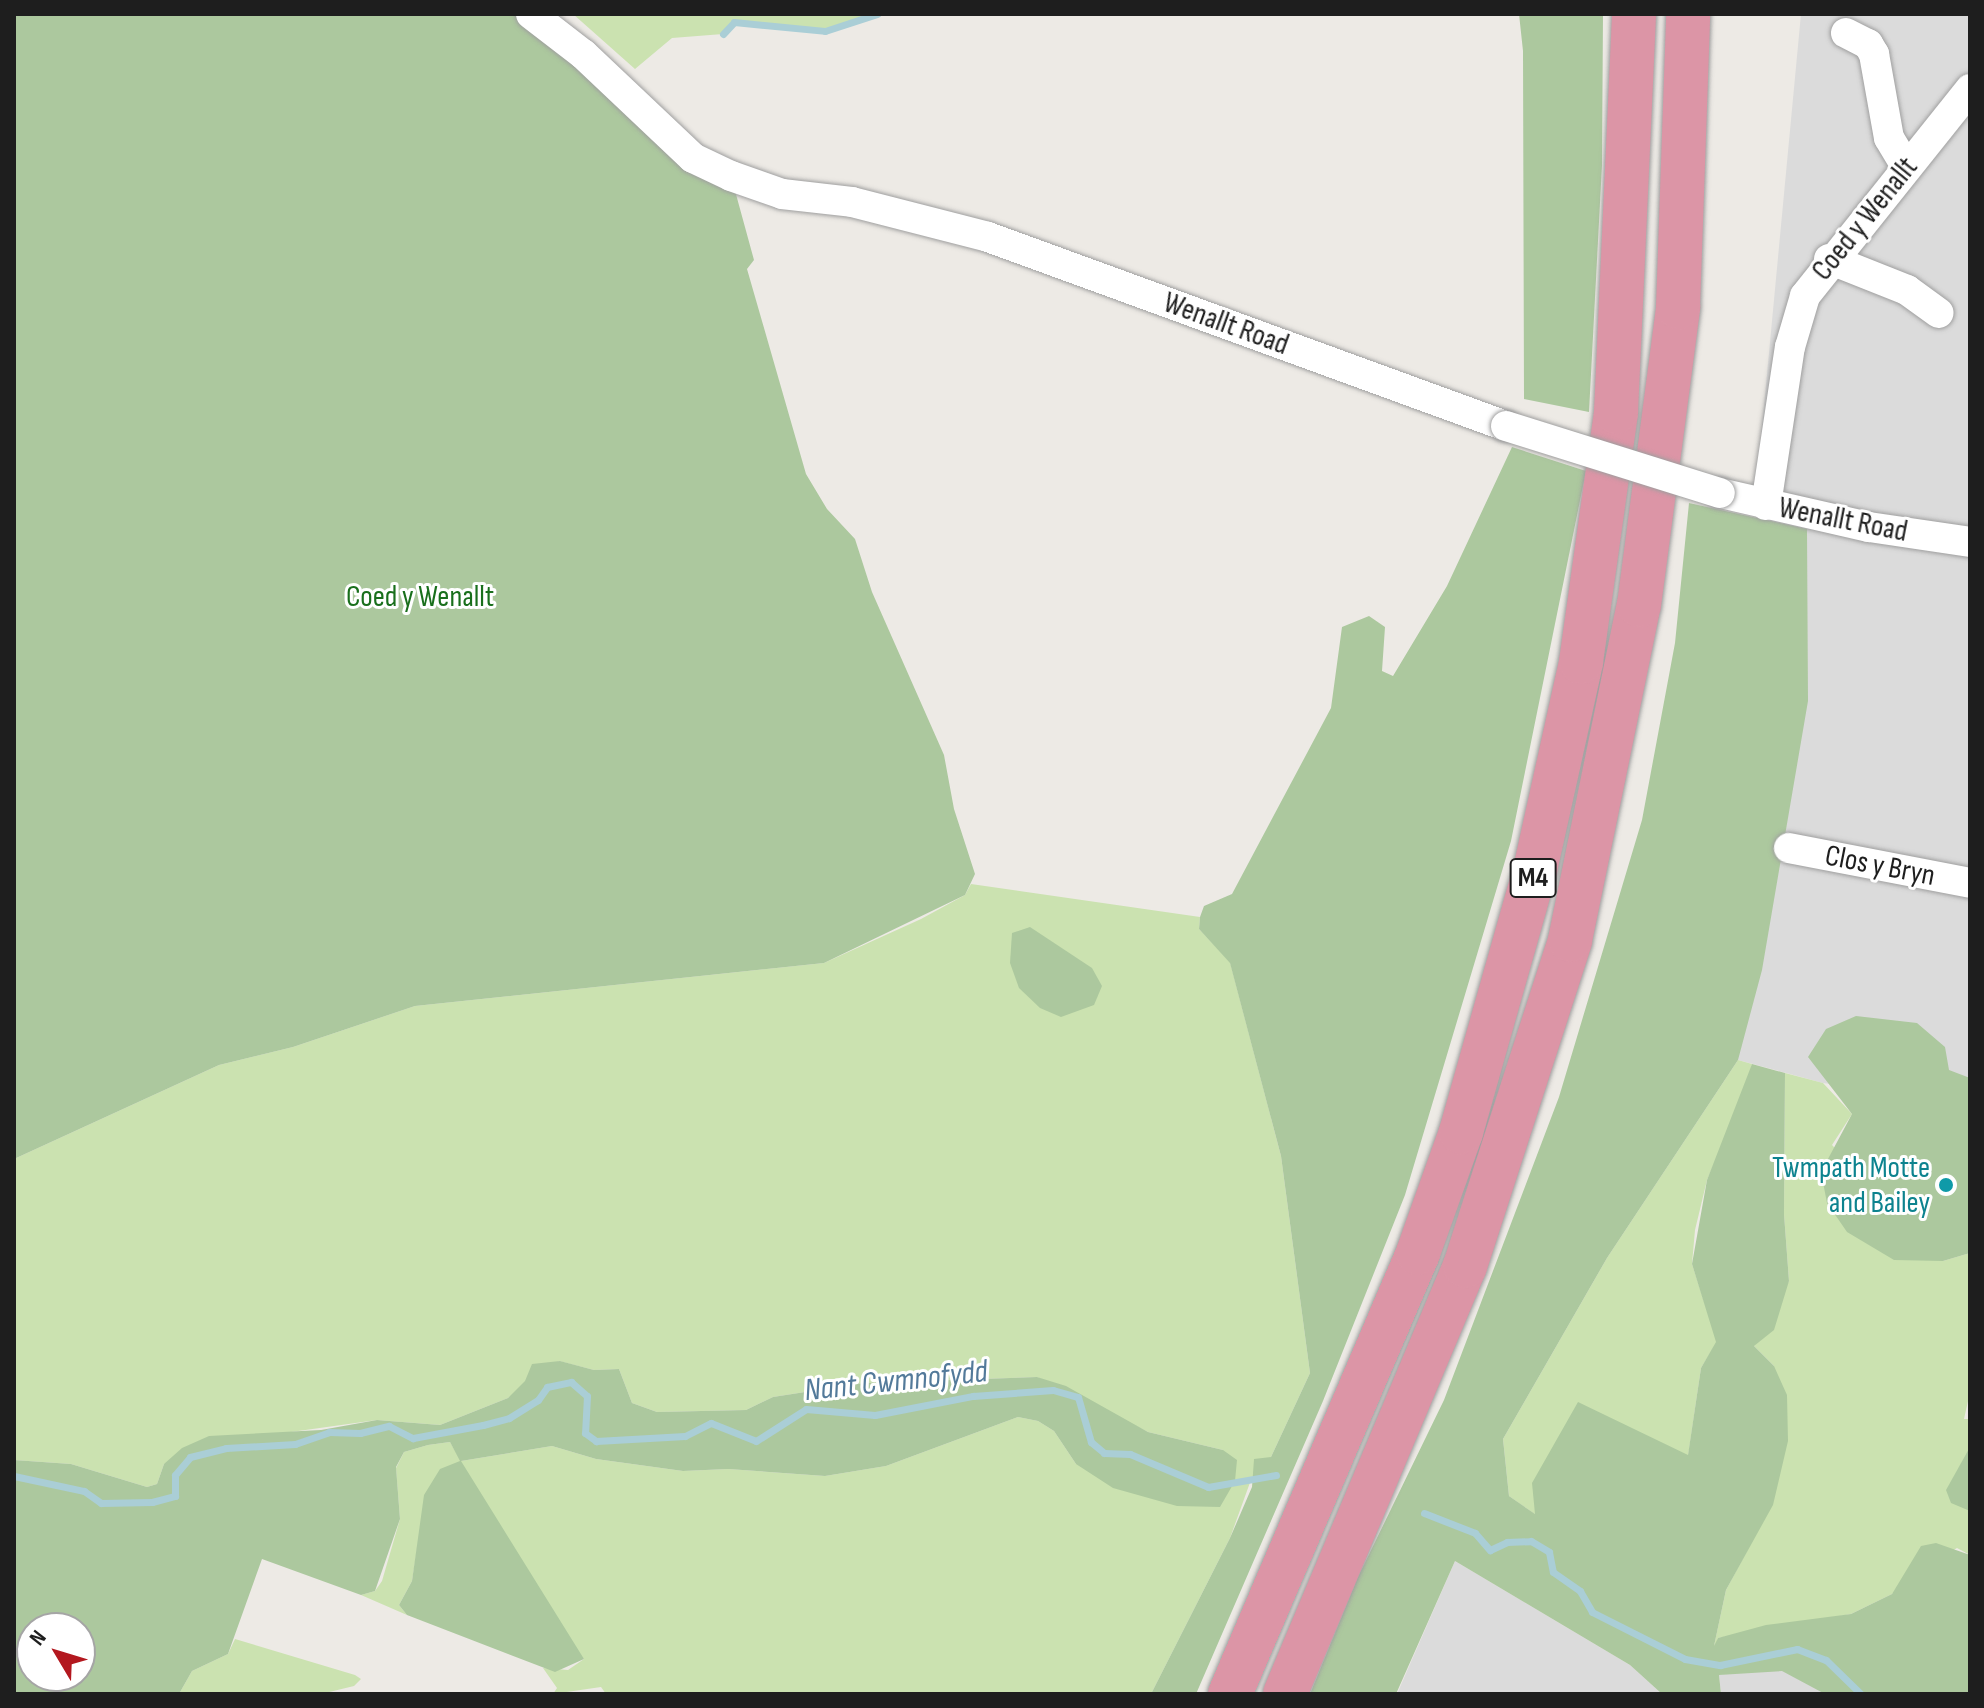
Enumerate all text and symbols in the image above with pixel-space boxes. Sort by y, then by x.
street label: Coed y Wenallt [1804,150,1926,288]
street label: Wenallt Road [1159,285,1293,363]
street label: Wenallt Road [1775,490,1911,550]
park label: Coed y Wenallt [346,579,494,615]
street label: Clos y Bryn [1822,838,1938,894]
road number: M4 [1509,854,1557,902]
place label: Twmpath Motte and Bailey [1772,1150,1930,1220]
marker: Twmpath Motte and Bailey [1937,1176,1955,1194]
water label: Nant Cwmnofydd [803,1353,989,1411]
north arrow [16,1612,96,1692]
text: N [24,1625,53,1651]

